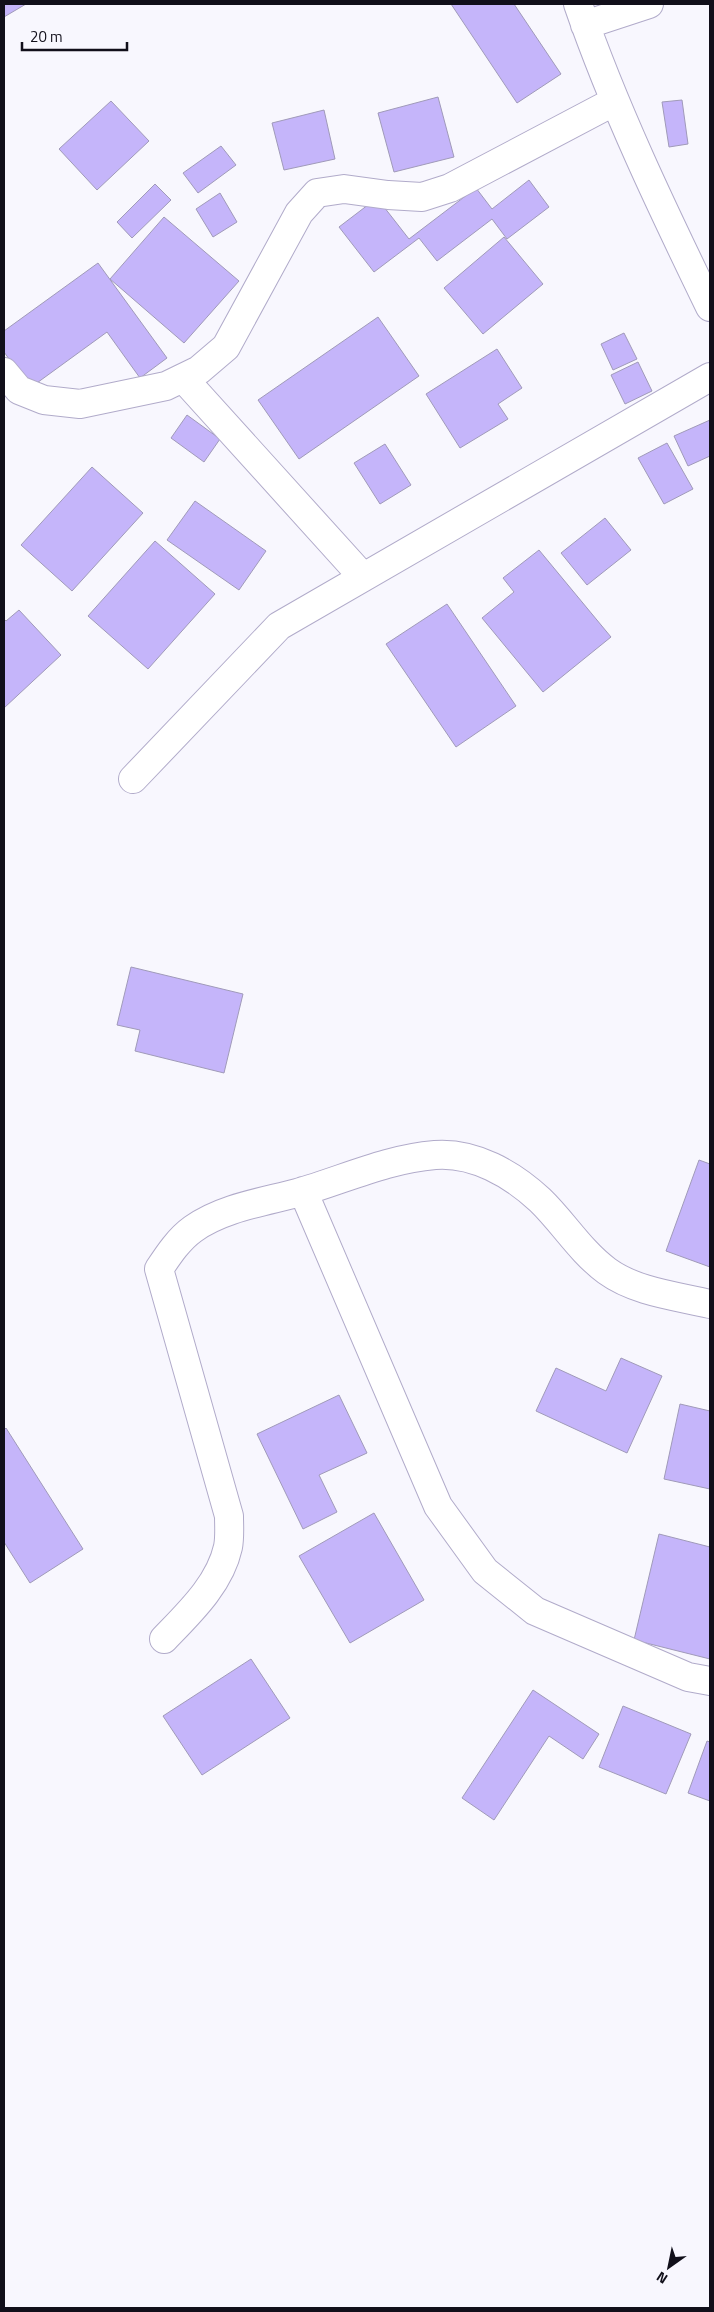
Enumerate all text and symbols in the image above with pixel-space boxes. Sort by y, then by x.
scale bar [22,20,128,52]
text: 20 m [30,25,63,48]
north arrow [644,2242,694,2292]
text: N [652,2267,671,2290]

